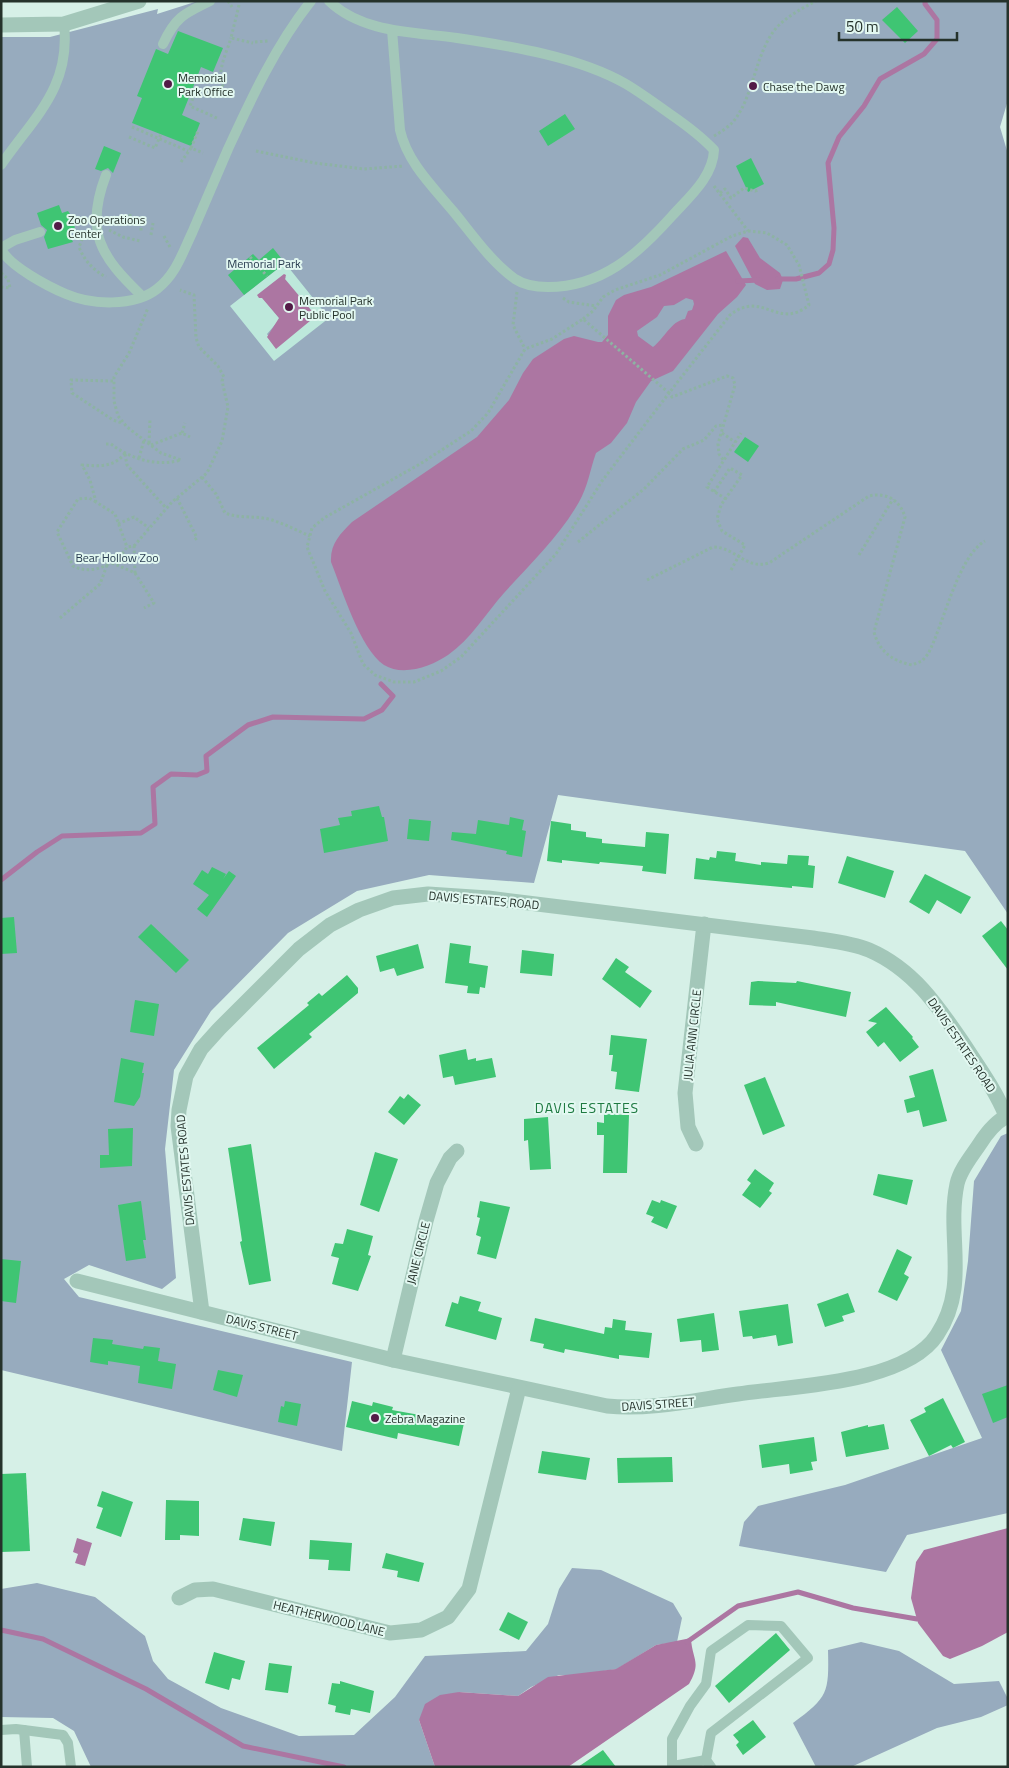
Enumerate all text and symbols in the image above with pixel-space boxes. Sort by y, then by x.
scale bar [839,10,956,42]
text: 50 m [846,15,879,38]
place label: Memorial Park Office [178,68,233,101]
place label: Chase the Dawg [763,77,845,96]
marker: Memorial Park Office [162,78,174,90]
marker: Chase the Dawg [747,80,759,92]
place label: Zoo Operations Center [68,210,146,243]
marker: Zoo Operations Center [52,220,64,232]
park label: Memorial Park [227,254,301,273]
place label: Memorial Park Public Pool [299,291,373,324]
marker: Memorial Park Public Pool [283,301,295,313]
park label: Bear Hollow Zoo [75,548,159,567]
street label: DAVIS ESTATES ROAD [428,886,540,914]
street label: JULIA ANN CIRCLE [678,988,706,1081]
street label: DAVIS ESTATES ROAD [923,994,1001,1097]
district label: DAVIS ESTATES [535,1097,639,1118]
street label: DAVIS ESTATES ROAD [171,1114,199,1226]
street label: JANE CIRCLE [401,1219,435,1286]
street label: DAVIS STREET [224,1309,301,1345]
street label: DAVIS STREET [621,1392,696,1416]
place label: Zebra Magazine [385,1409,465,1428]
marker: Zebra Magazine [369,1412,381,1424]
street label: HEATHERWOOD LANE [271,1595,387,1641]

